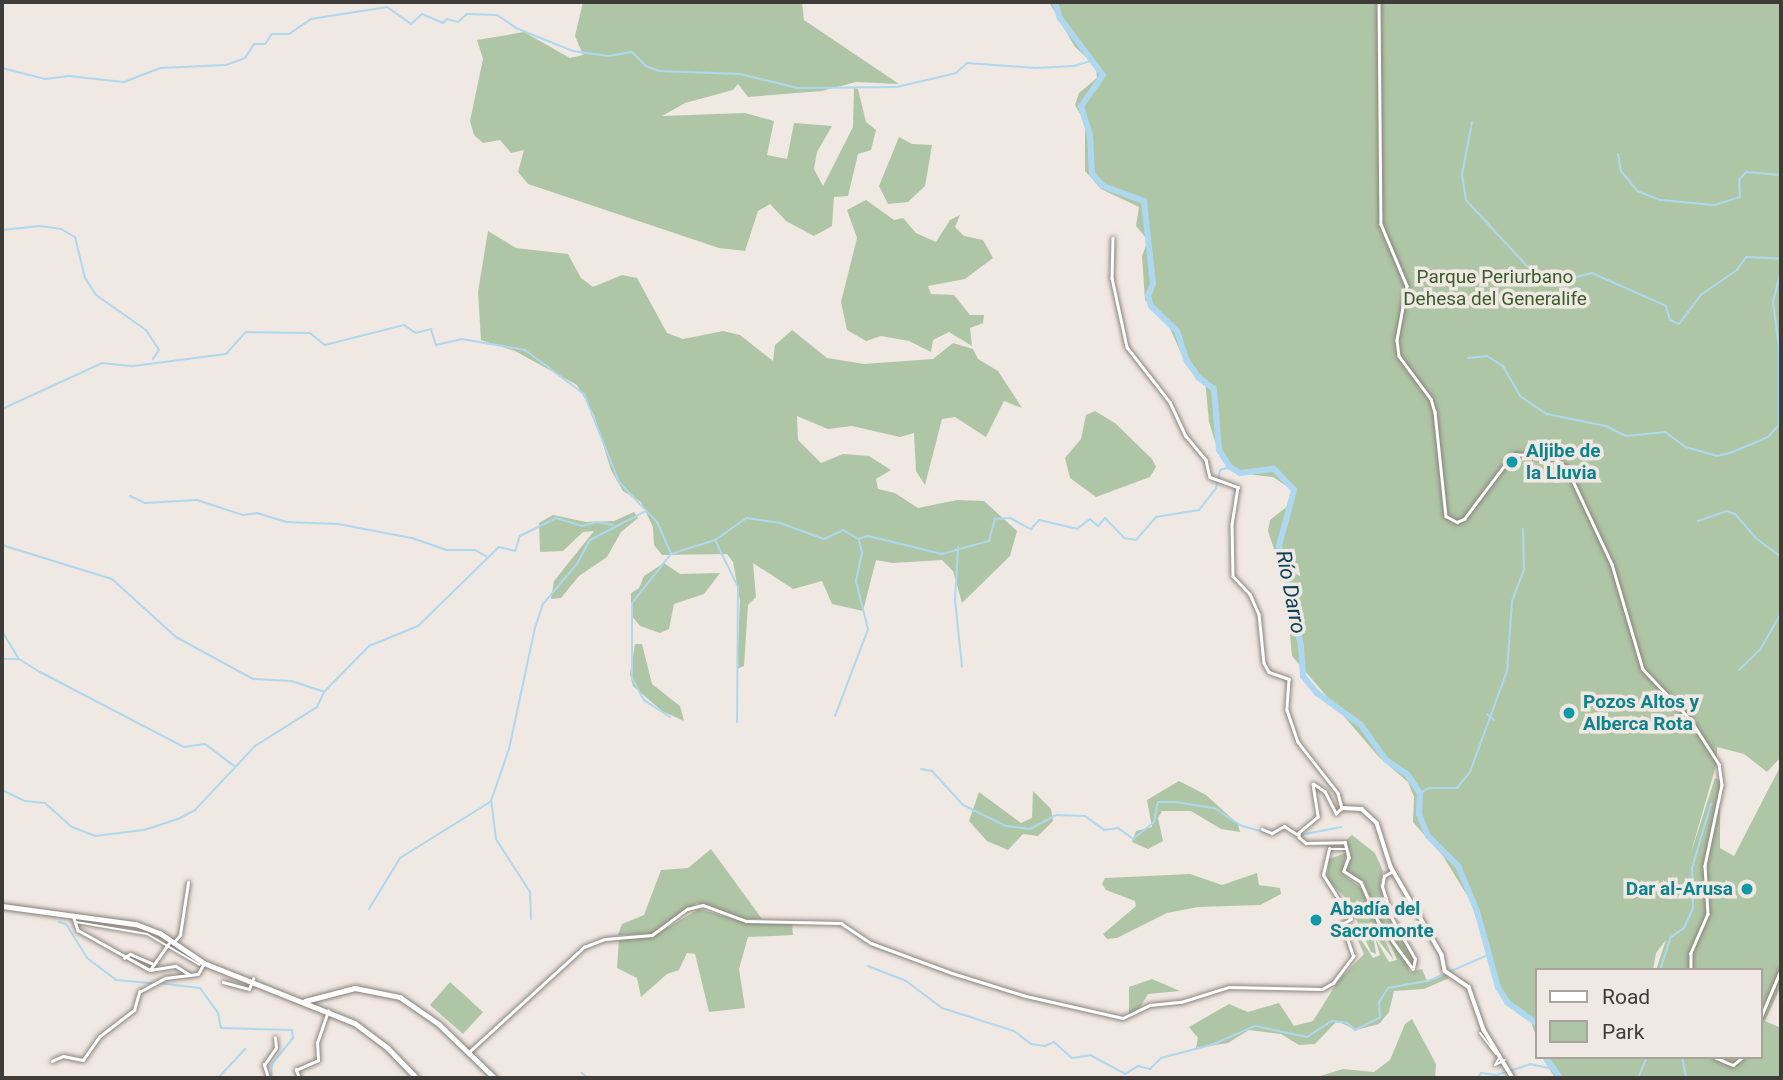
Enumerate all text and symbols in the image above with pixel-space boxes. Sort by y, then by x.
park label: Parque Periurbano Dehesa del Generalife [1403,266,1587,310]
place label: Aljibe de la Lluvia [1526,440,1600,484]
marker: Aljibe de la Lluvia [1504,454,1520,470]
water label: Río Darro [1271,548,1311,636]
place label: Pozos Altos y Alberca Rota [1583,691,1699,735]
marker: Pozos Altos y Alberca Rota [1561,705,1577,721]
place label: Dar al-Arusa [1626,878,1733,900]
marker: Dar al-Arusa [1739,881,1755,897]
place label: Abadía del Sacromonte [1330,898,1434,942]
marker: Abadía del Sacromonte [1308,912,1324,928]
legend [1534,968,1762,1059]
text: Road [1602,985,1650,1009]
text: Park [1602,1020,1644,1044]

